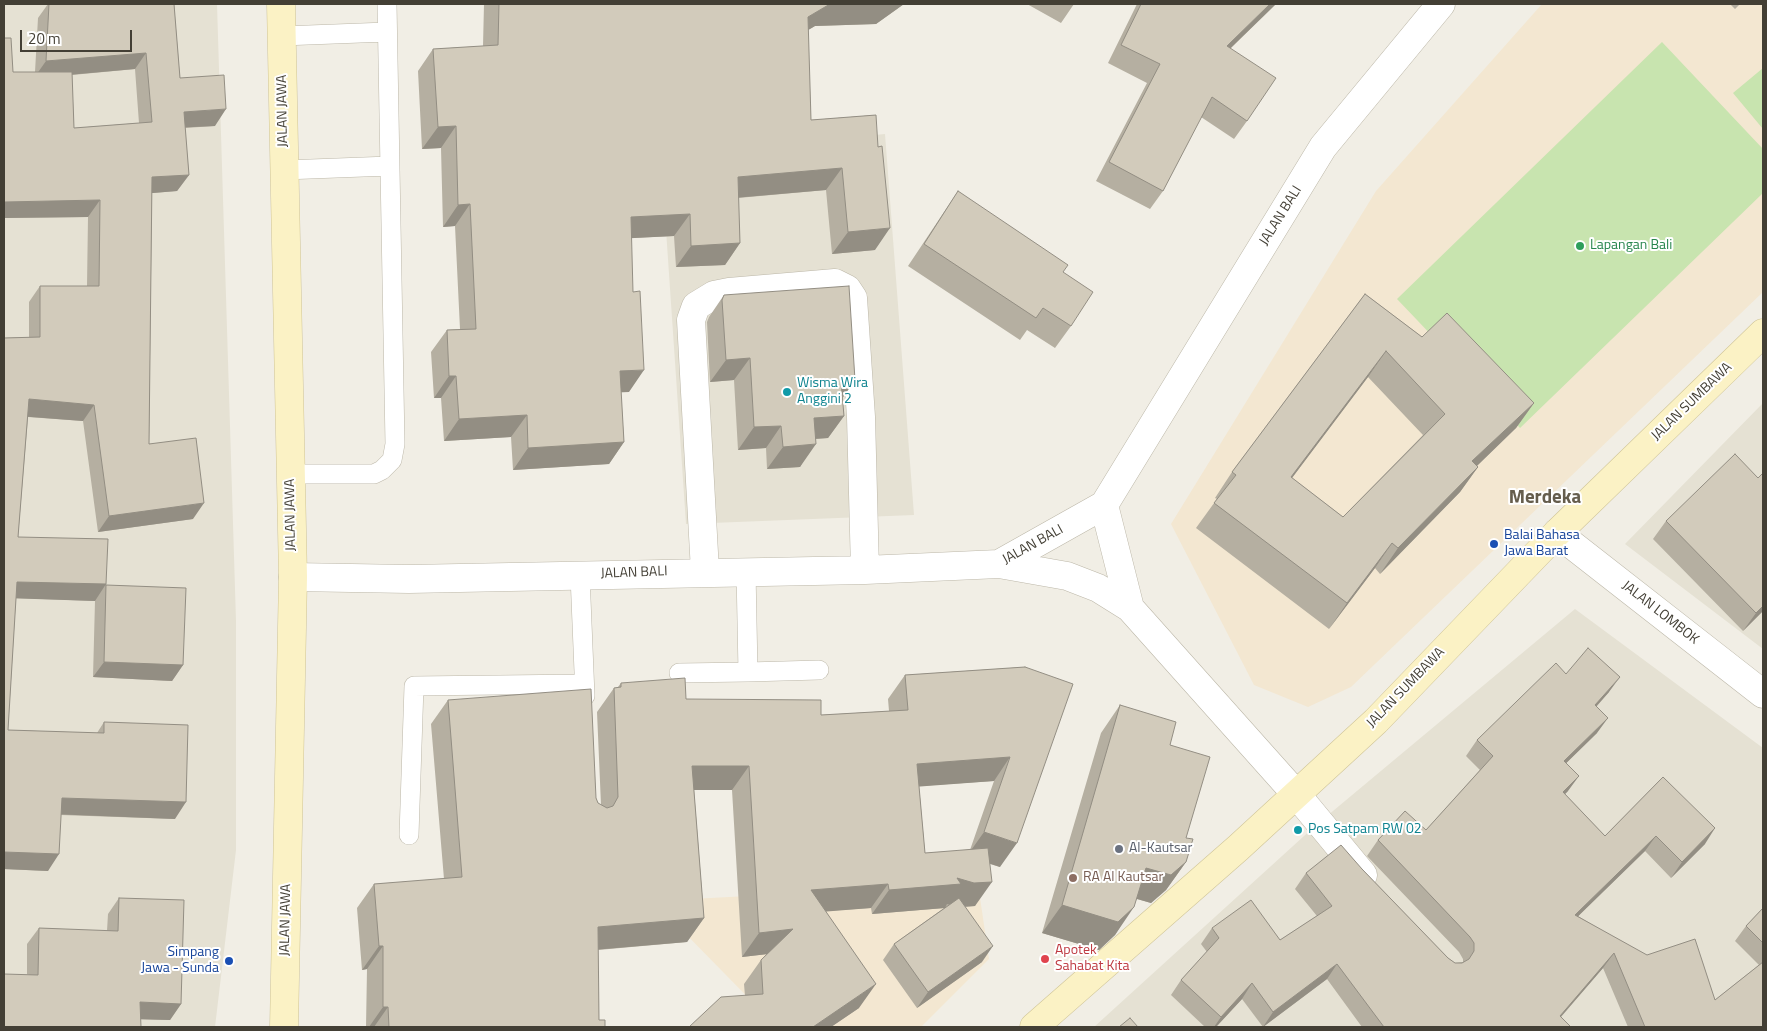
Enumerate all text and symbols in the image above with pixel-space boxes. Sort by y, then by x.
scale bar [22,20,135,52]
text: 20 m [28,27,61,50]
street label: JALAN JAWA [274,75,292,147]
street label: JALAN BALI [1256,183,1306,249]
place label: Lapangan Bali [1590,238,1672,254]
marker: Lapangan Bali [1574,240,1586,252]
street label: JALAN SUMBAWA [1648,359,1736,445]
place label: Wisma Wira Anggini 2 [797,376,868,408]
marker: Wisma Wira Anggini 2 [781,386,793,398]
street label: JALAN JAWA [282,479,300,551]
district label: Merdeka [1509,487,1581,509]
street label: JALAN BALI [1000,521,1066,569]
place label: Balai Bahasa Jawa Barat [1504,528,1580,560]
marker: Balai Bahasa Jawa Barat [1488,538,1500,550]
street label: JALAN BALI [600,563,668,583]
street label: JALAN LOMBOK [1618,578,1702,648]
street label: JALAN SUMBAWA [1363,644,1449,732]
place label: Pos Satpam RW 02 [1308,822,1422,838]
marker: Pos Satpam RW 02 [1292,824,1304,836]
place label: Al-Kautsar [1129,841,1192,857]
marker: Al-Kautsar [1113,843,1125,855]
place label: RA Al Kautsar [1083,870,1163,886]
marker: RA Al Kautsar [1067,872,1079,884]
street label: JALAN JAWA [277,884,295,956]
place label: Apotek Sahabat Kita [1055,943,1129,976]
place label: Simpang Jawa - Sunda [141,945,219,978]
marker: Apotek Sahabat Kita [1039,953,1051,965]
marker: Simpang Jawa - Sunda [223,955,235,967]

